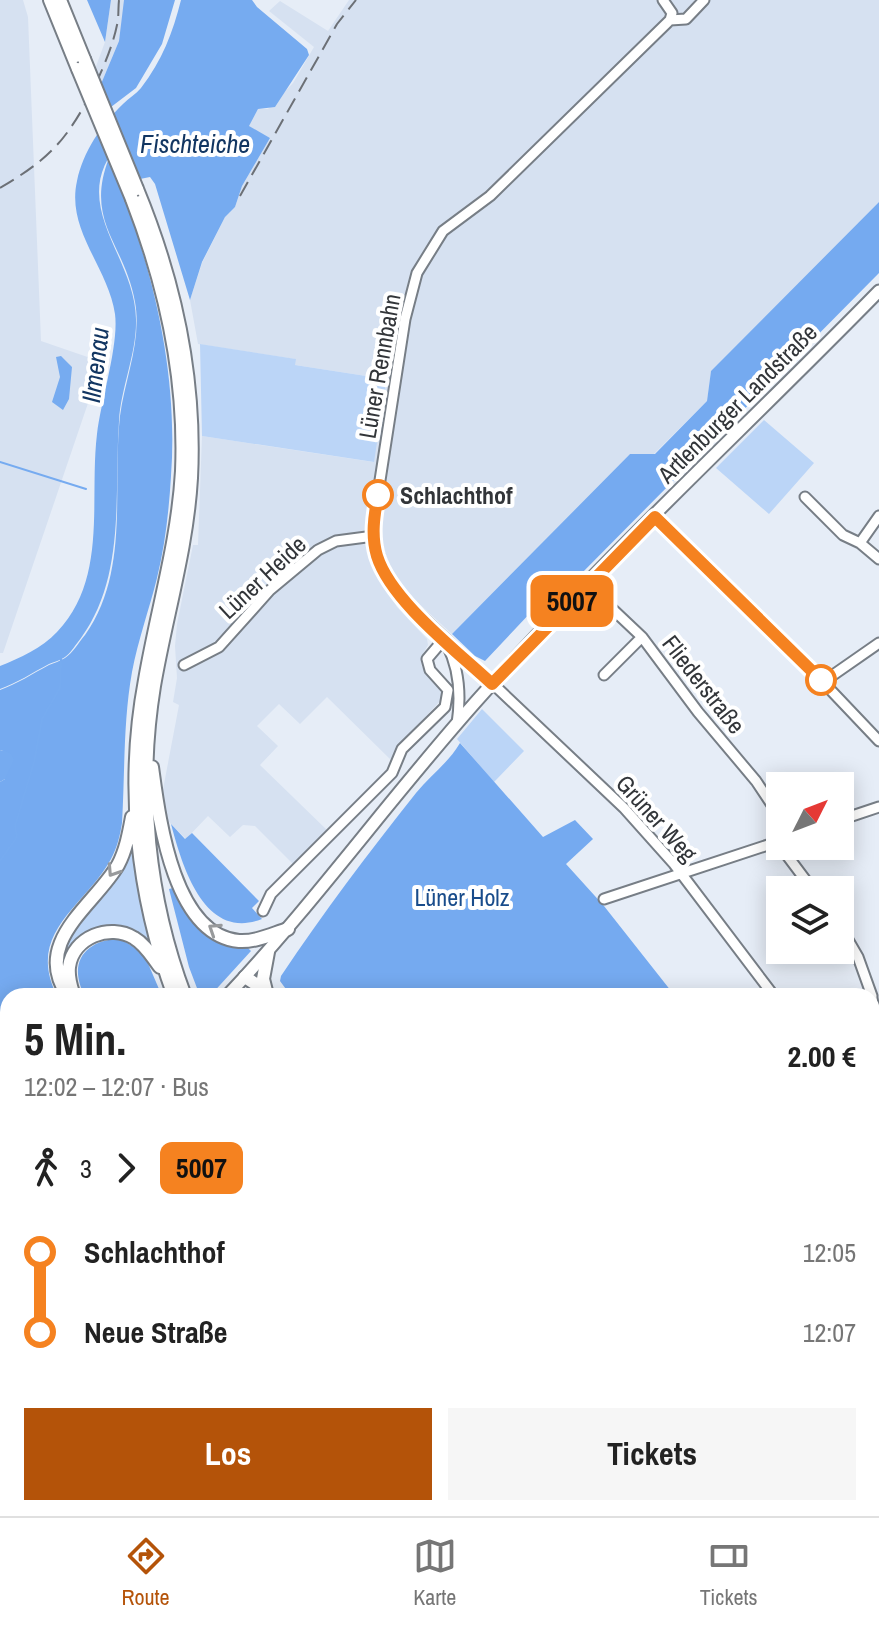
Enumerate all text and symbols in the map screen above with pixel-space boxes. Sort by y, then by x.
water label: Fischteiche [140,126,250,161]
street label: Lüner Rennbahn [351,291,407,441]
street label: Artlenburger Landstraße [650,316,824,490]
water label: Ilmenau [73,325,117,405]
place label: Schlachthof [400,479,513,511]
marker: Schlachthof [363,480,393,510]
street label: Lüner Heide [211,528,313,626]
line badge: 5007 [516,575,628,627]
text: 5007 [546,582,598,620]
street label: Fliederstraße [655,628,753,740]
unlabelled marker [806,665,836,695]
street label: Grüner Weg [609,768,705,868]
north arrow [766,772,854,860]
map controls [766,772,854,964]
one-way arrow [107,863,122,877]
button: layers [766,876,854,964]
park label: Lüner Holz [414,881,510,913]
one-way arrow [209,924,223,939]
text: 5 Min. [24,1009,126,1069]
text: 2.00 € [788,1036,856,1076]
text: 12:02 – 12:07 · Bus [24,1069,209,1104]
icon: walk [24,1146,68,1190]
icon: forward [104,1146,148,1190]
text: 5007 [176,1149,227,1187]
text: 3 [80,1151,92,1186]
text: Schlachthof [84,1232,225,1272]
text: 12:05 [803,1235,856,1270]
text: Neue Straße [84,1312,228,1352]
text: 12:07 [803,1315,856,1350]
button: Los [24,1408,432,1500]
button: Tickets [448,1408,856,1500]
tab: Route [122,1534,170,1612]
tab: Karte [413,1534,457,1612]
tab: Tickets [700,1534,757,1612]

